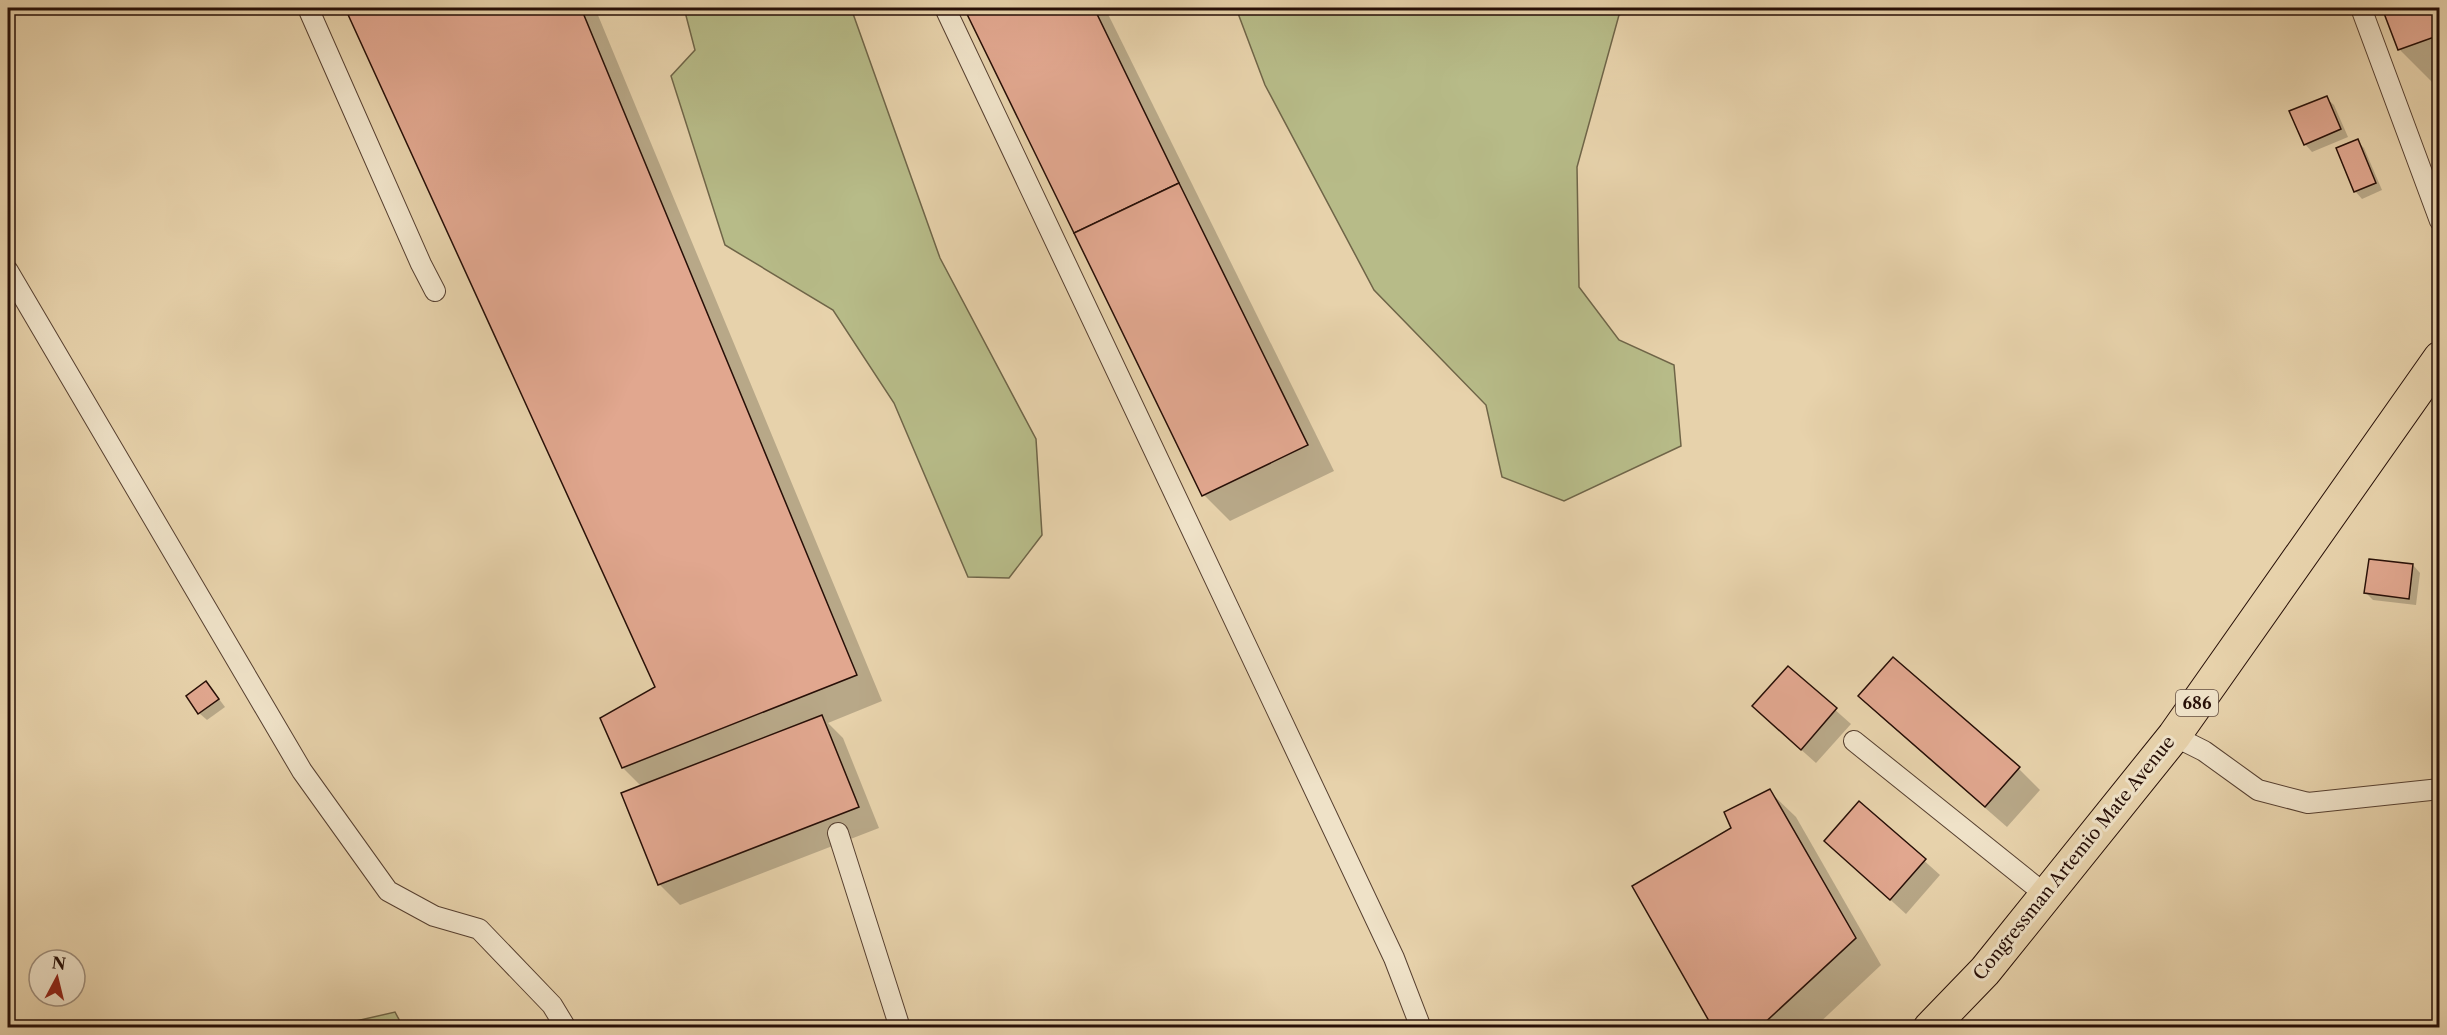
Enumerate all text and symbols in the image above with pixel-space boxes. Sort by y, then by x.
road number: 686 [2176,690,2218,716]
street label: Congressman Artemio Mate Avenue [1969,731,2179,985]
north arrow [27,948,87,1008]
text: N [51,952,67,974]

